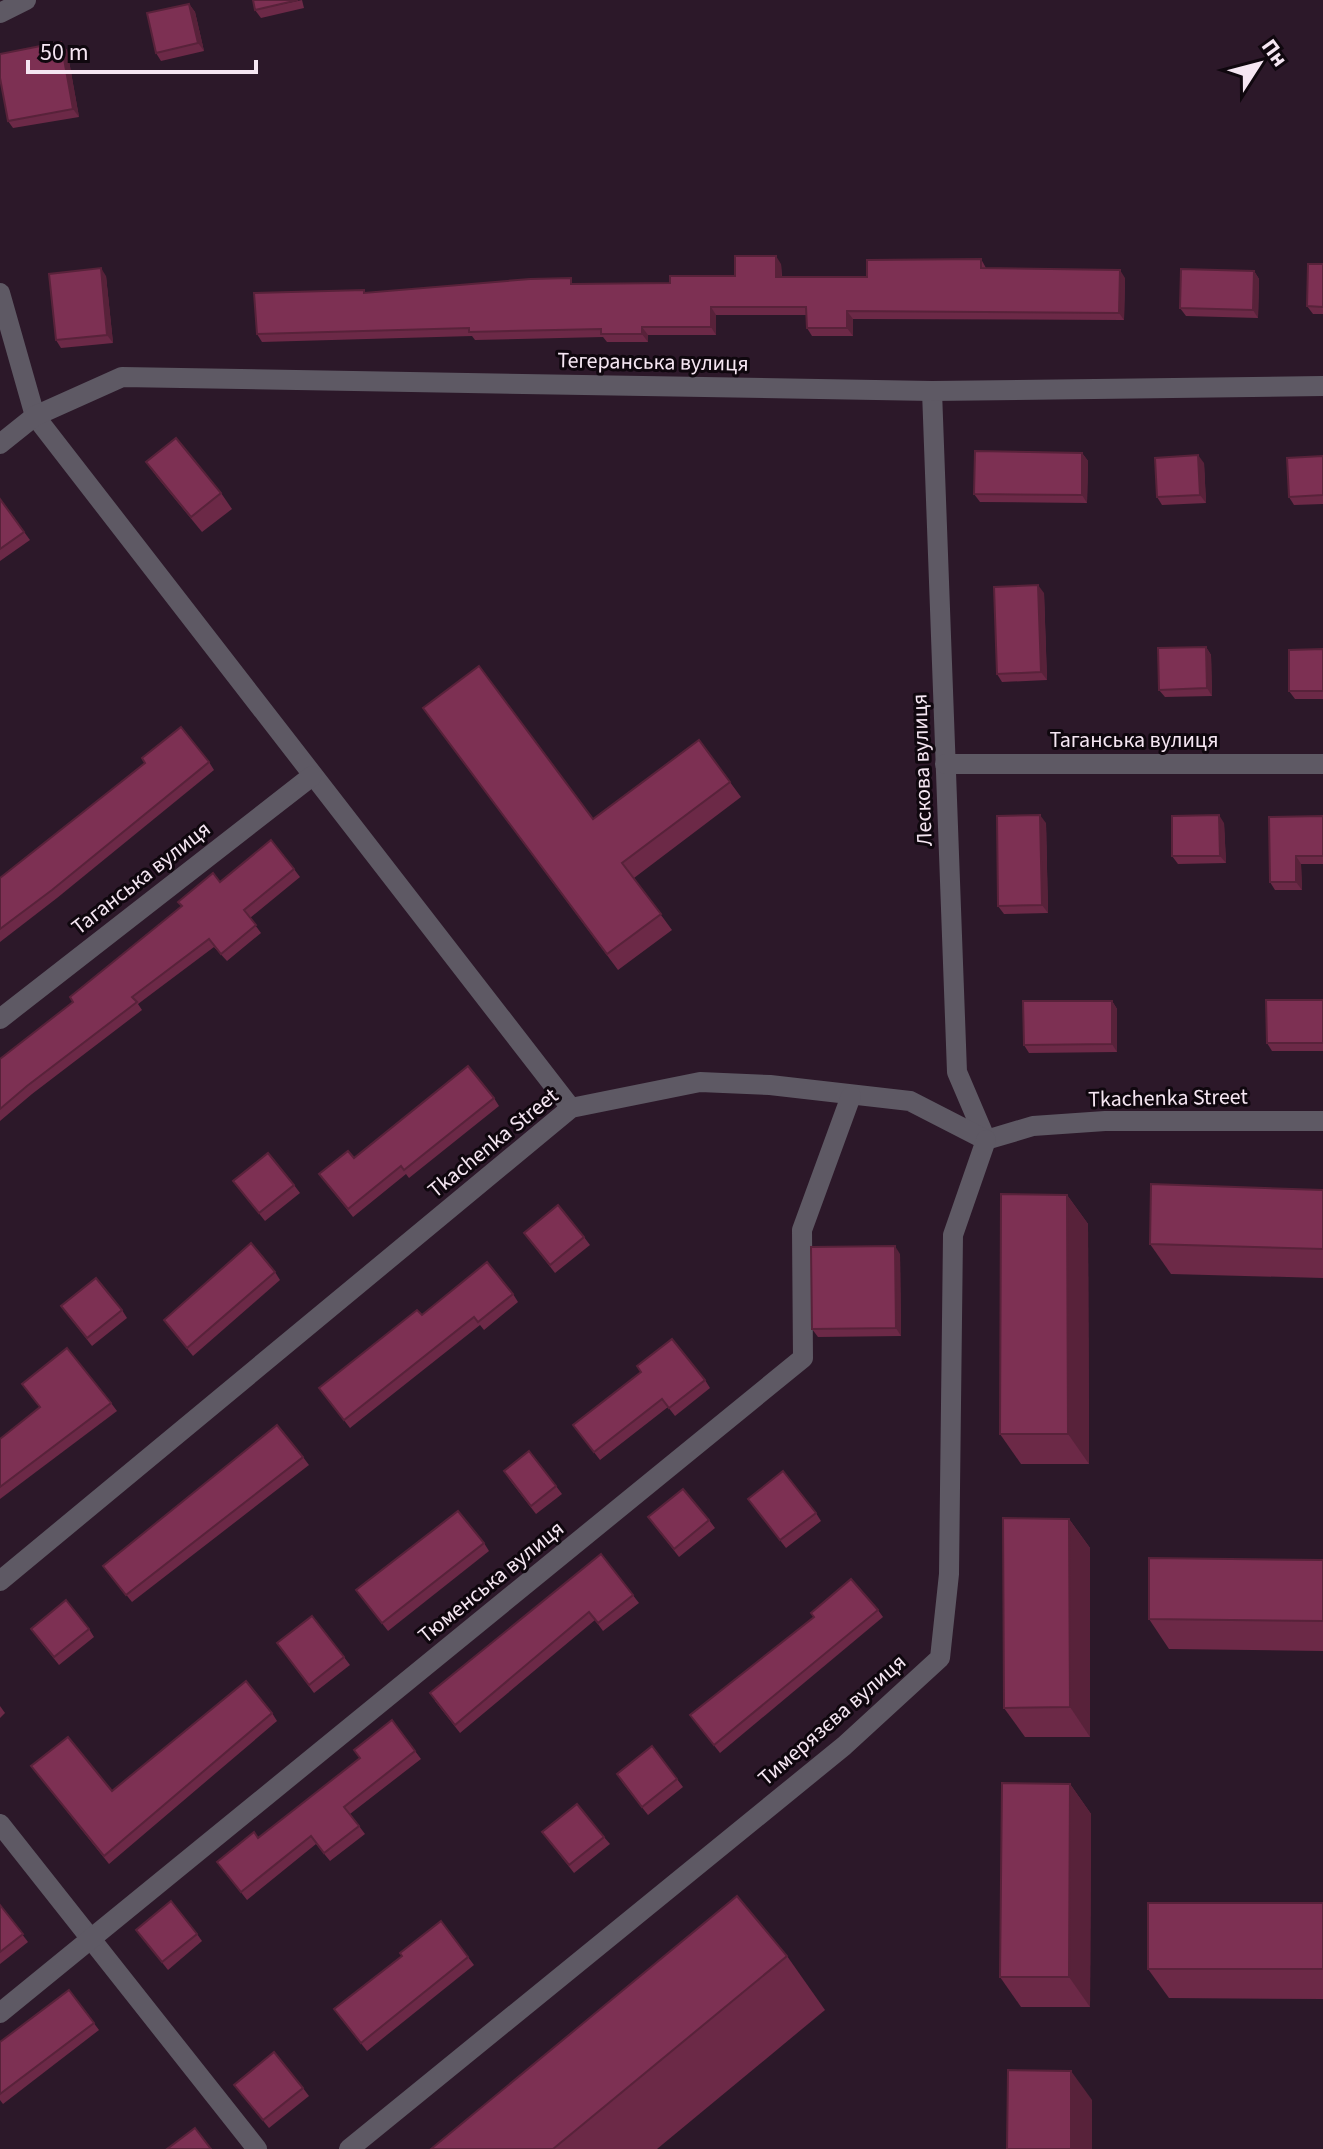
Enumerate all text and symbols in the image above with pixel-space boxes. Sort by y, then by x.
scale bar [28,24,256,74]
north arrow [1219,24,1299,104]
text: Пн [1253,32,1295,73]
text: 50 m [40,35,89,70]
street label: Тегеранська вулиця [557,344,749,380]
street label: Лескова вулиця [903,693,941,847]
street label: Таганська вулиця [1050,724,1218,756]
street label: Таганська вулиця [65,813,217,943]
street label: Tkachenka Street [421,1080,566,1206]
street label: Tkachenka Street [1088,1081,1249,1115]
street label: Тюменська вулиця [411,1513,571,1651]
street label: Тимерязєва вулиця [751,1647,913,1793]

